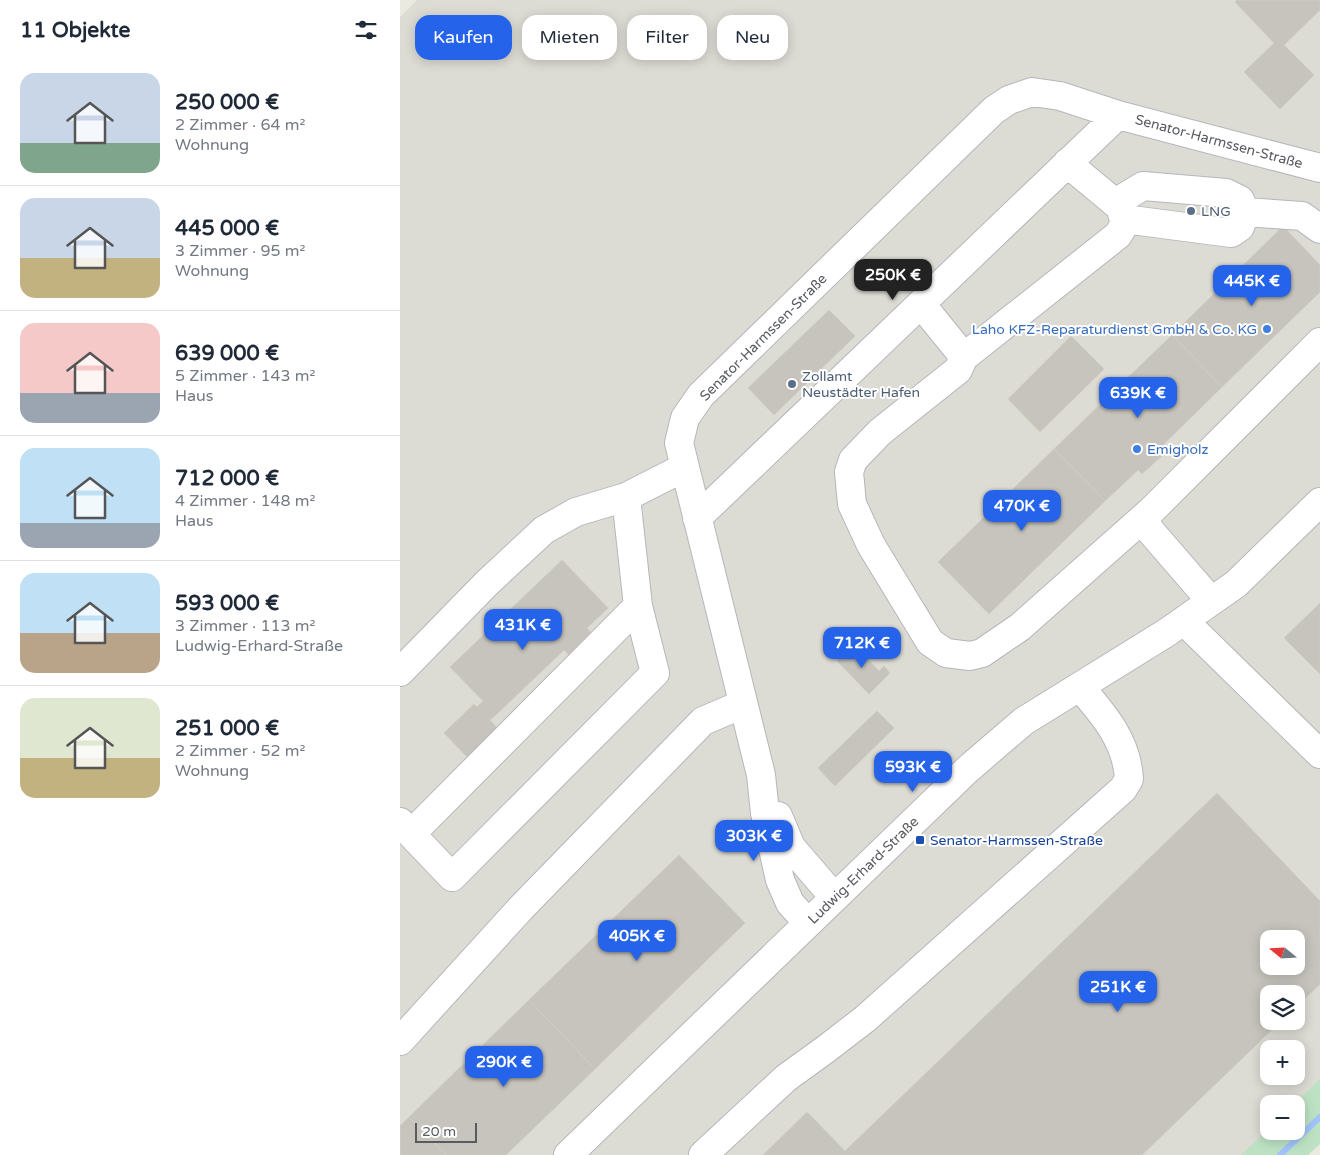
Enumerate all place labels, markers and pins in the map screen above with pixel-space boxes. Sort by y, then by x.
place label: LNG [1201,203,1231,220]
marker: LNG [1185,205,1197,217]
pin: 250K € [852,258,934,301]
pin: 445K € [1211,264,1293,307]
place label: Laho KFZ-Reparaturdienst GmbH & Co. KG [972,321,1257,338]
marker: Laho KFZ-Reparaturdienst GmbH & Co. KG [1261,323,1273,335]
place label: Zollamt Neustädter Hafen [802,368,920,401]
pin: 639K € [1097,376,1179,419]
marker: Zollamt Neustädter Hafen [786,378,798,390]
place label: Emigholz [1147,441,1209,458]
marker: Emigholz [1131,443,1143,455]
pin: 470K € [981,490,1063,532]
pin: 431K € [482,608,564,651]
pin: 712K € [821,626,903,669]
pin: 593K € [872,750,954,793]
pin: 303K € [713,820,795,862]
place label: Senator-Harmssen-Straße [930,832,1103,849]
marker: Senator-Harmssen-Straße [914,834,926,846]
pin: 405K € [596,920,678,962]
pin: 251K € [1077,970,1159,1013]
pin: 290K € [463,1046,545,1088]

